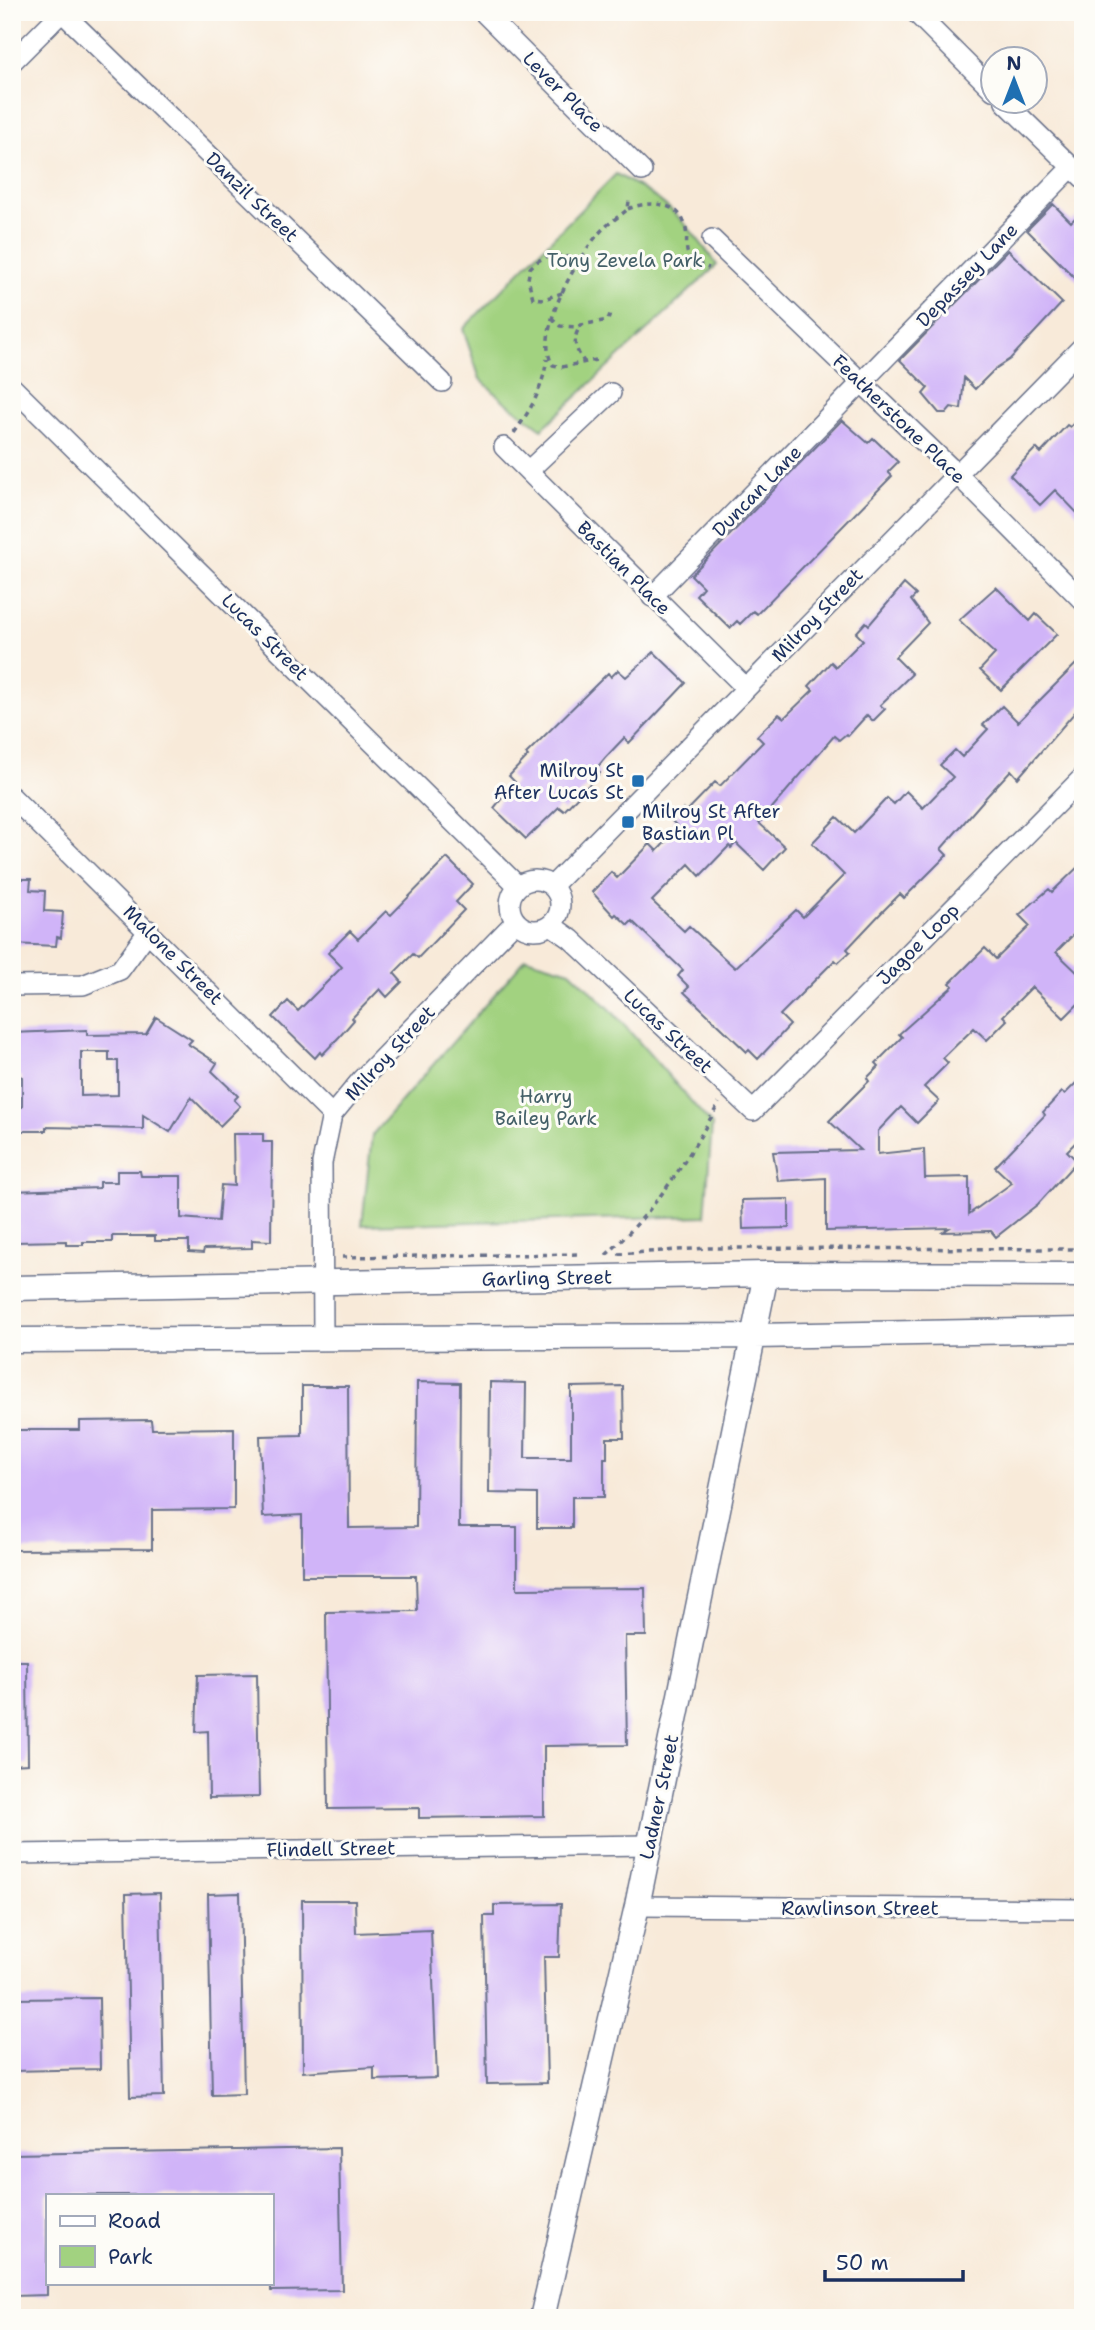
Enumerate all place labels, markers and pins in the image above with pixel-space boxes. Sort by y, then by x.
place label: Milroy St After Lucas St [494,758,624,805]
marker: Milroy St After Lucas St [630,773,646,789]
place label: Milroy St After Bastian Pl [642,799,781,846]
marker: Milroy St After Bastian Pl [620,814,636,830]

